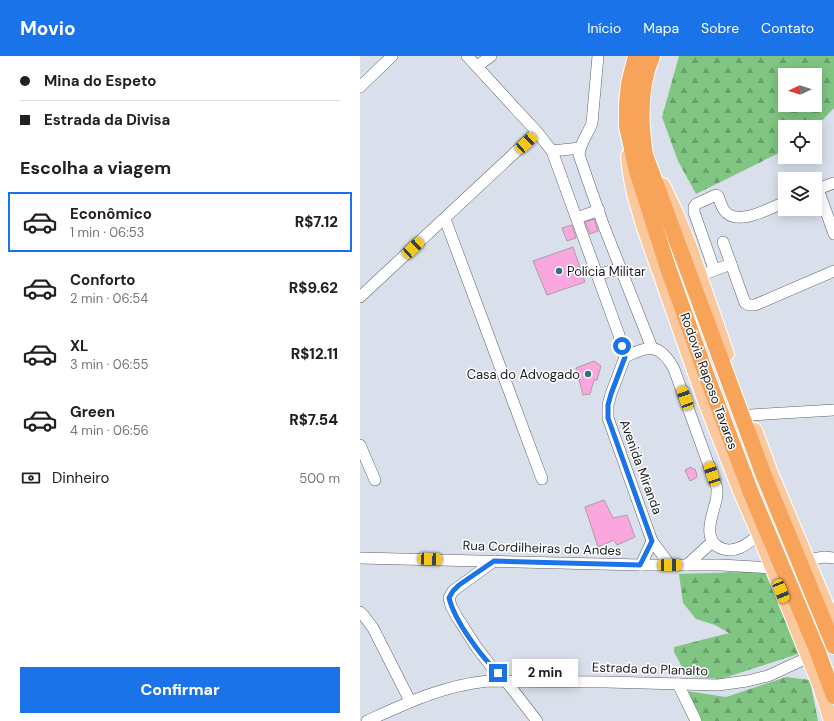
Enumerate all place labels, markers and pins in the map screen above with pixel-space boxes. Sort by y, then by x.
place label: Polícia Militar [567,263,646,280]
marker: Polícia Militar [554,266,564,276]
place label: Casa do Advogado [467,366,580,383]
marker: Casa do Advogado [583,369,593,379]

